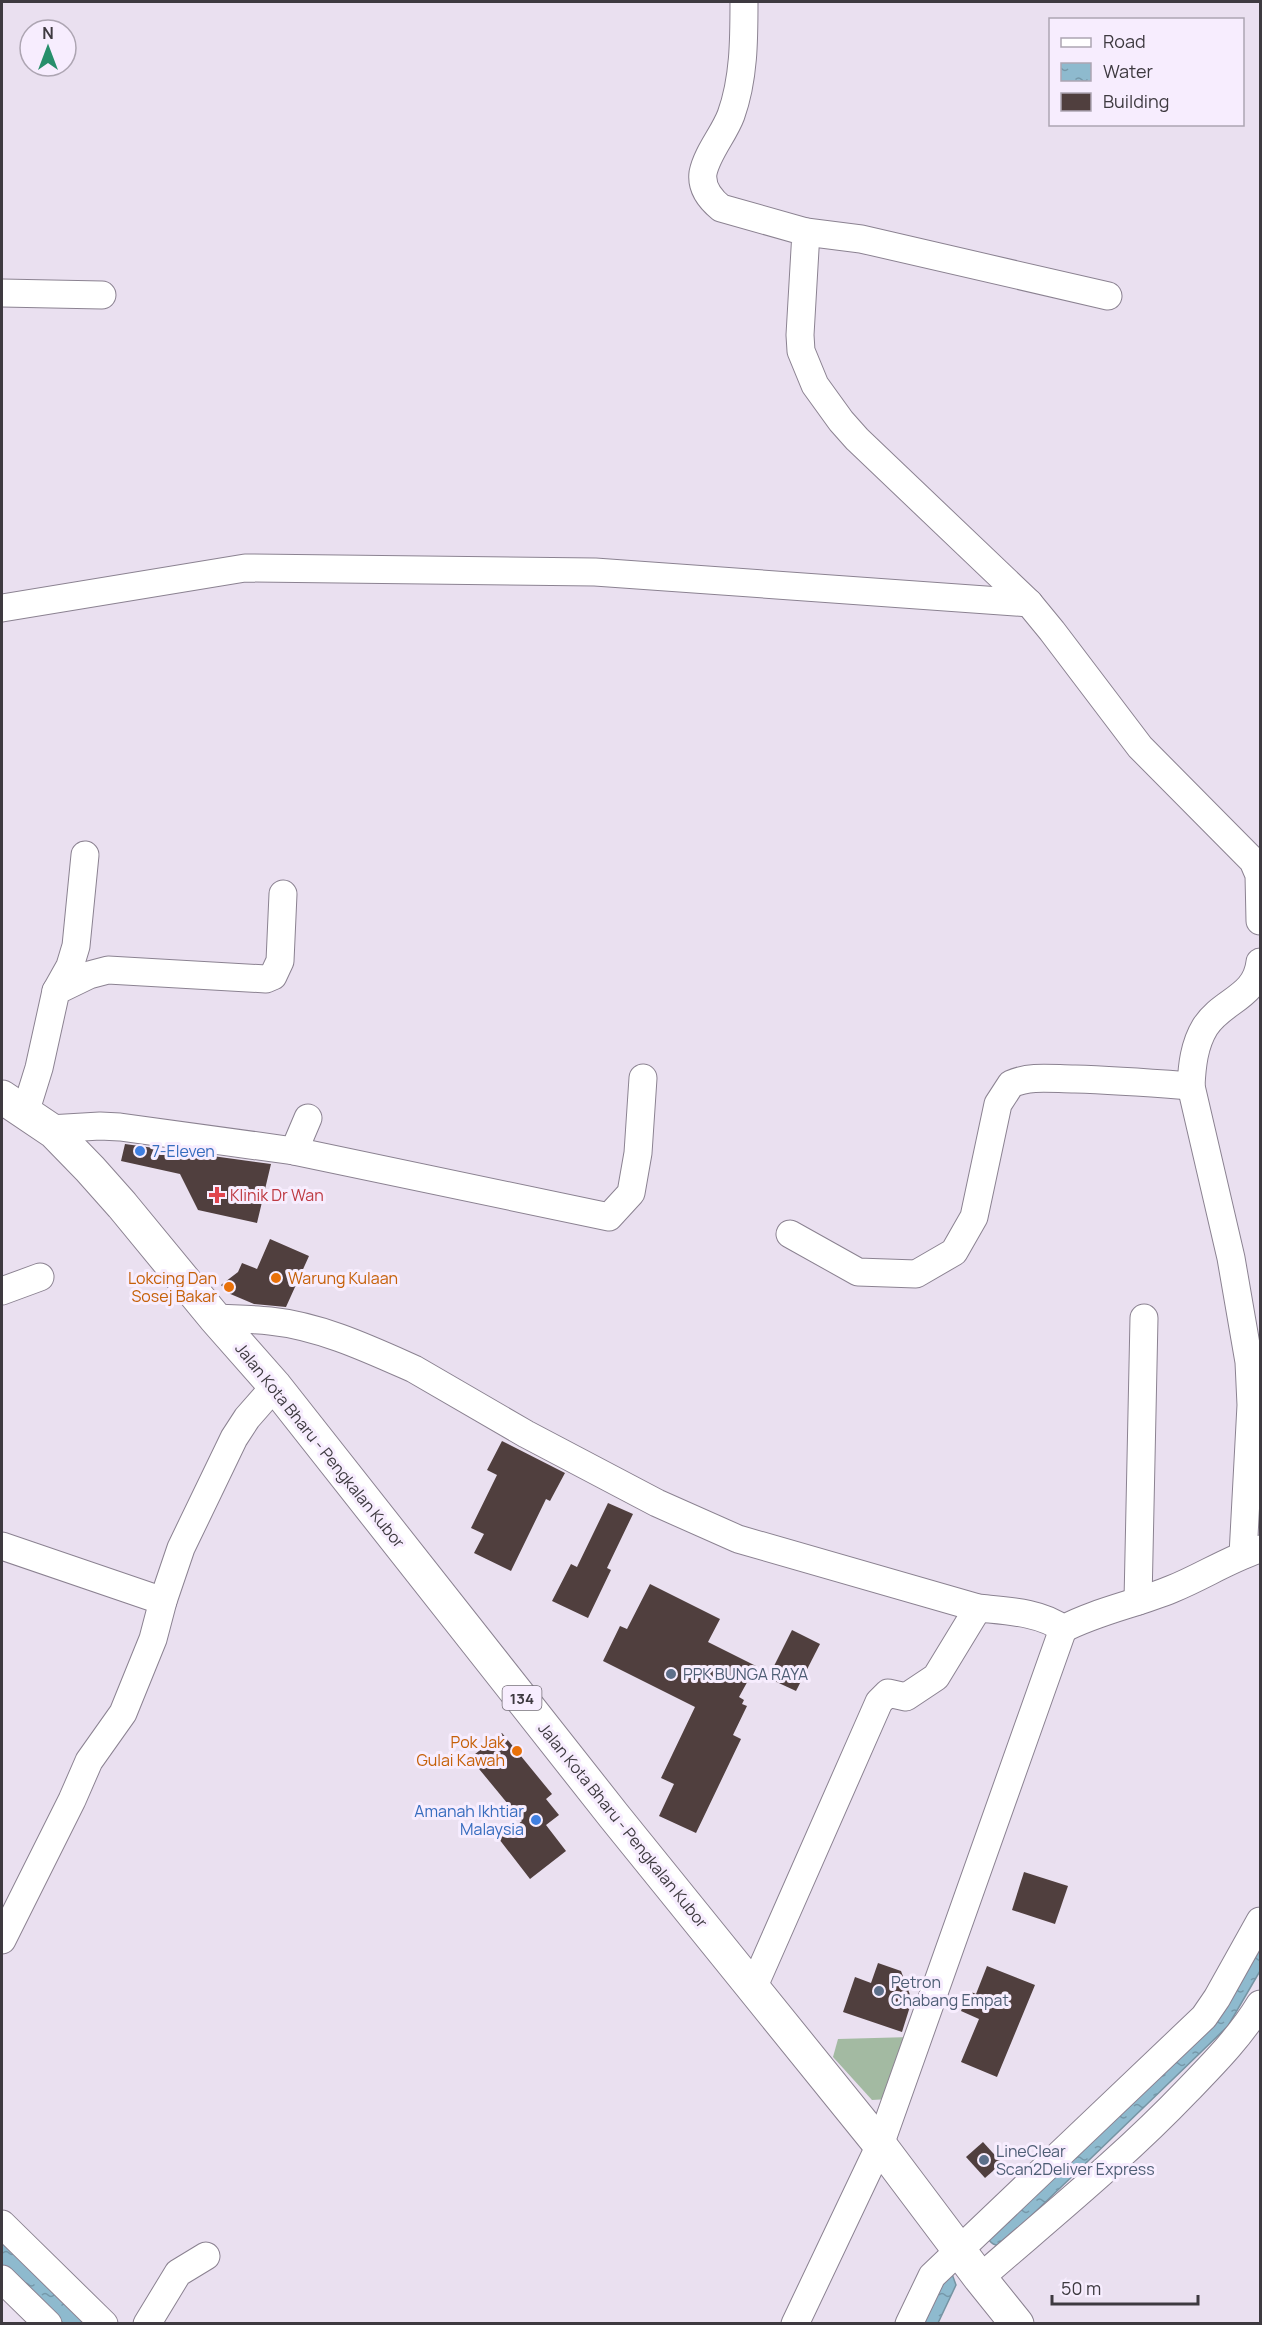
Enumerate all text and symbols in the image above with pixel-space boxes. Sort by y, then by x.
north arrow [18,18,78,78]
legend [1049,18,1244,126]
text: N [42,22,54,44]
text: Road [1103,29,1146,53]
text: Water [1103,59,1153,83]
text: Building [1103,89,1169,113]
place label: 7-Eleven [152,1140,215,1162]
marker: 7-Eleven [133,1144,147,1158]
place label: Klinik Dr Wan [230,1184,324,1206]
marker: Klinik Dr Wan [208,1186,226,1204]
place label: Lokcing Dan Sosej Bakar [128,1267,217,1307]
place label: Warung Kulaan [288,1267,398,1289]
marker: Warung Kulaan [269,1271,283,1285]
marker: Lokcing Dan Sosej Bakar [222,1280,236,1294]
street label: Jalan Kota Bharu - Pengkalan Kubor [230,1338,410,1552]
place label: PPK BUNGA RAYA [683,1663,808,1685]
marker: PPK BUNGA RAYA [664,1667,678,1681]
road number: 134 [502,1686,542,1710]
street label: Jalan Kota Bharu - Pengkalan Kubor [533,1718,713,1932]
place label: Pok Jak Gulai Kawah [416,1731,506,1771]
marker: Pok Jak Gulai Kawah [510,1744,524,1758]
place label: Amanah Ikhtiar Malaysia [414,1800,524,1840]
marker: Amanah Ikhtiar Malaysia [529,1813,543,1827]
place label: Petron Chabang Empat [891,1971,1009,2011]
marker: Petron Chabang Empat [872,1984,886,1998]
place label: LineClear Scan2Deliver Express [996,2140,1155,2180]
marker: LineClear Scan2Deliver Express [977,2153,991,2167]
scale bar [1052,2268,1198,2306]
text: 50 m [1061,2276,1101,2300]

